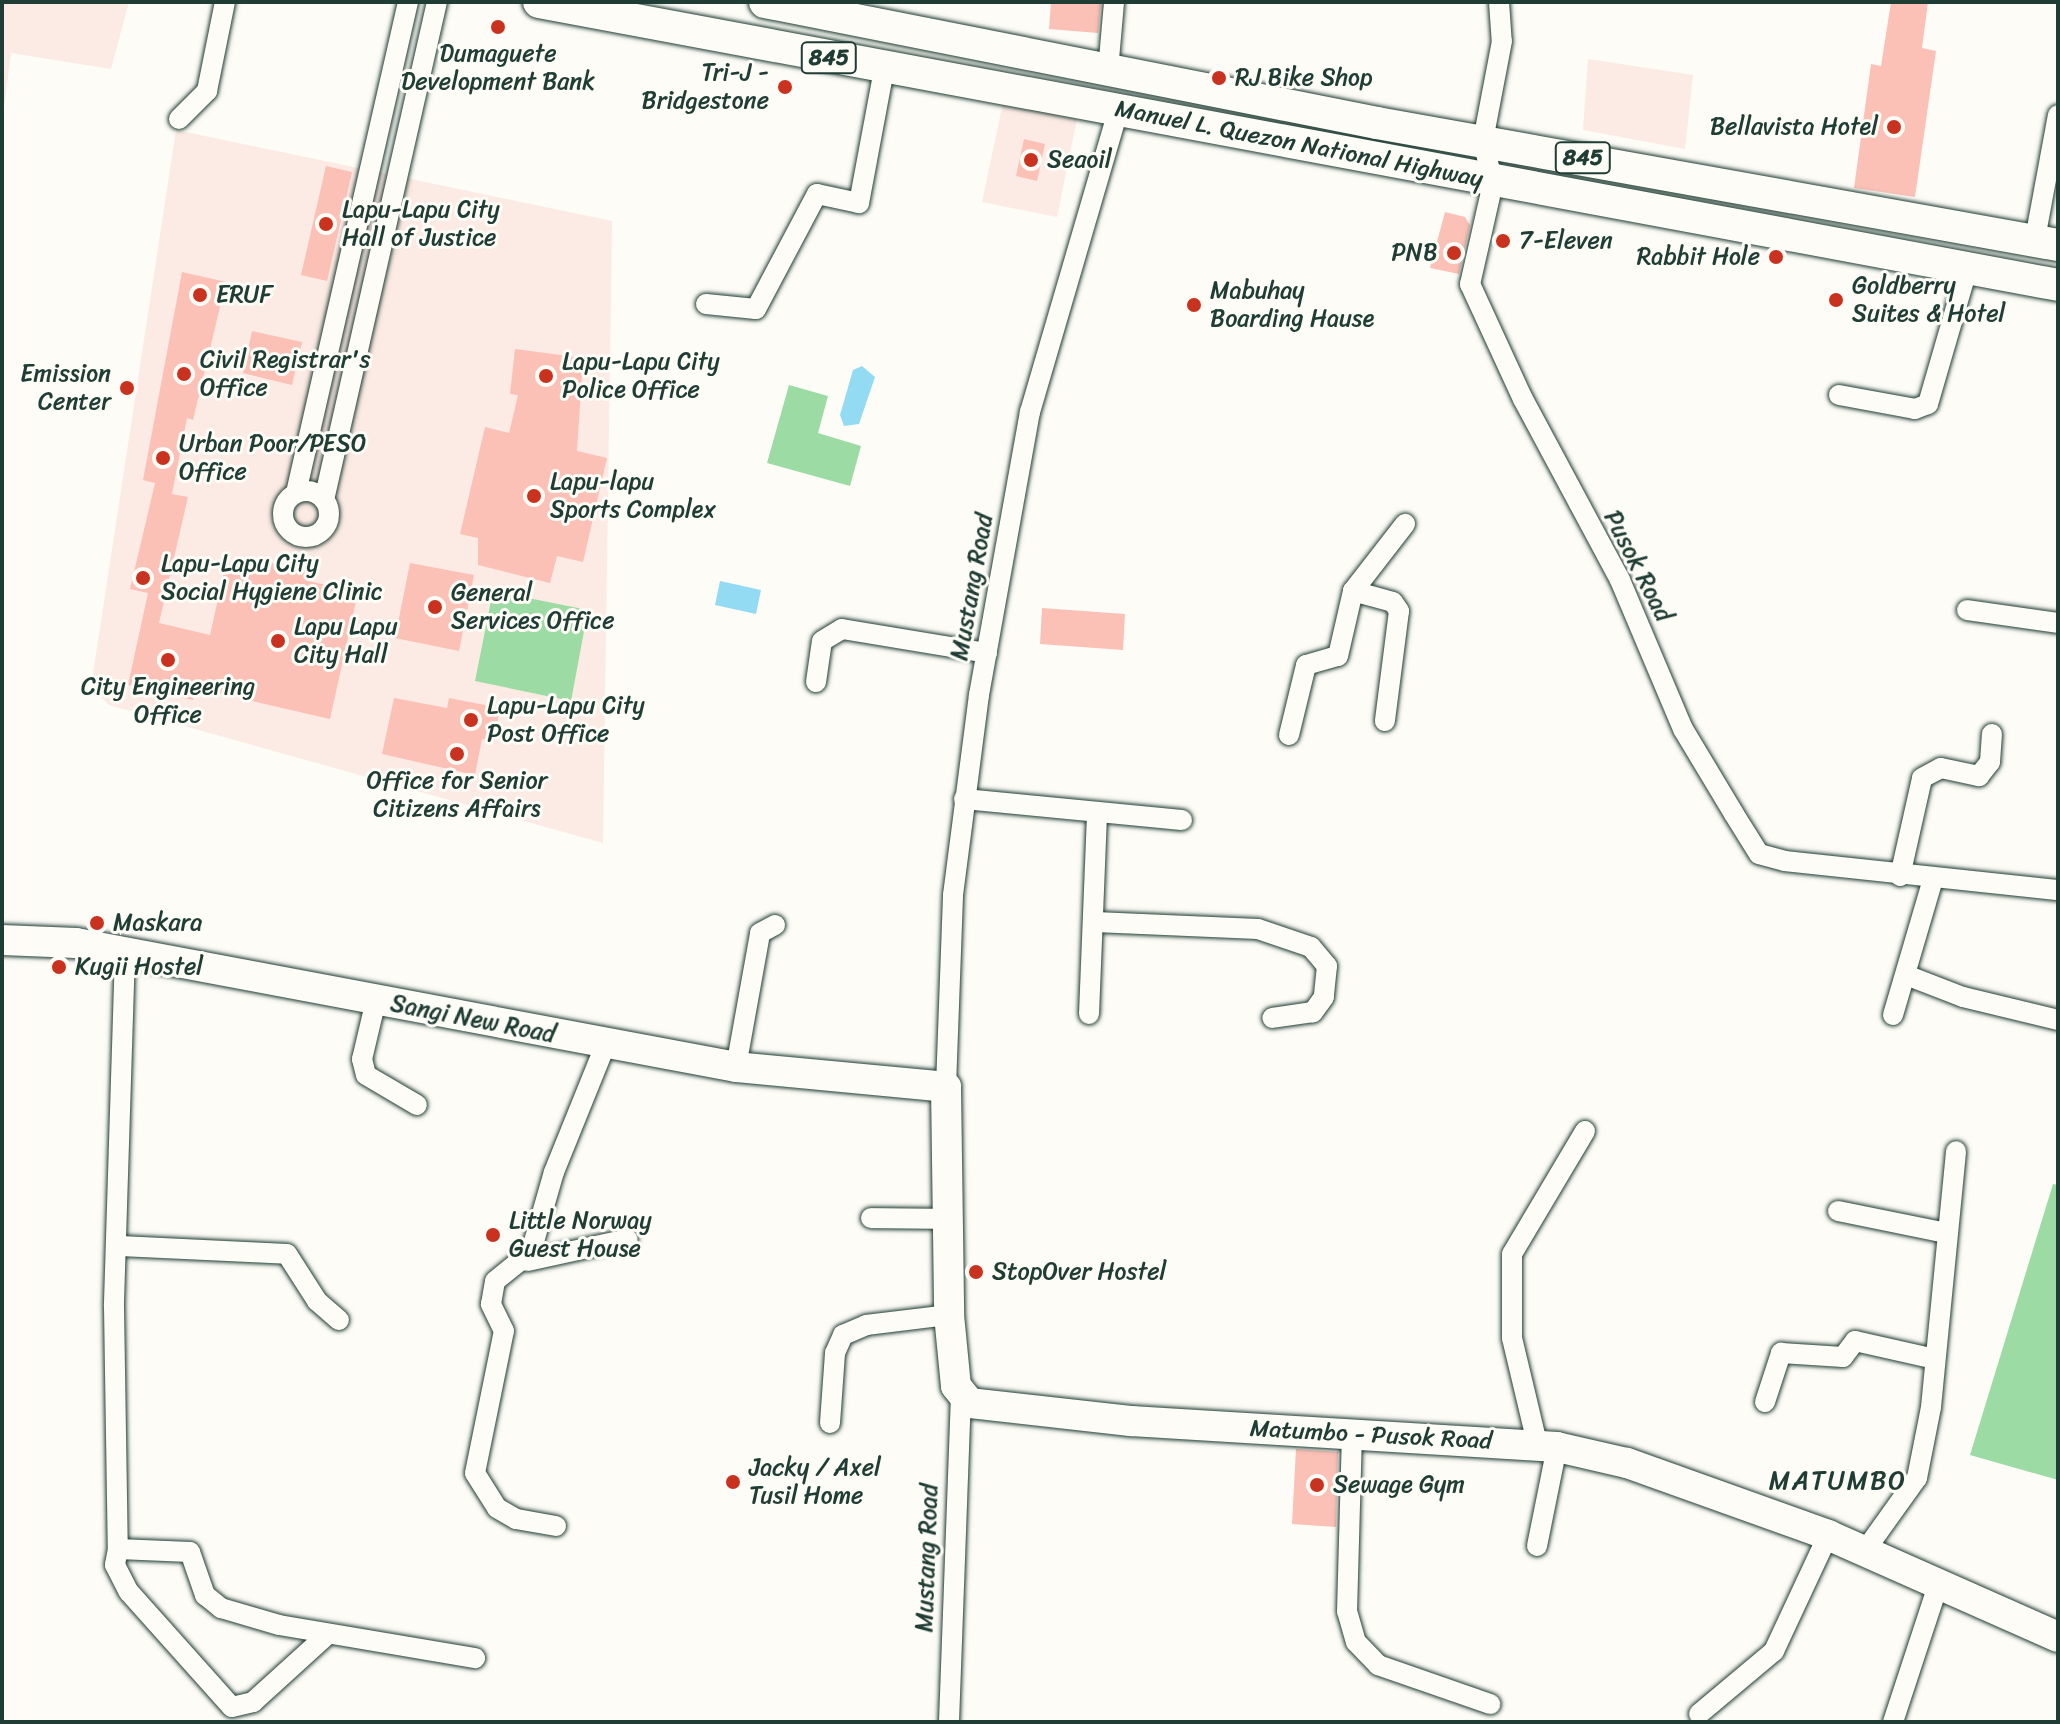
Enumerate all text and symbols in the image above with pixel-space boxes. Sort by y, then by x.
marker: Dumaguete Development Bank [489,18,507,36]
place label: Dumaguete Development Bank [401,40,595,96]
road number: 845 [799,40,859,76]
place label: Tri-J - Bridgestone [642,59,769,115]
place label: RJ Bike Shop [1235,64,1373,92]
marker: RJ Bike Shop [1210,69,1228,87]
marker: Tri-J - Bridgestone [776,78,794,96]
street label: Manuel L. Quezon National Highway [1112,94,1486,194]
place label: Bellavista Hotel [1708,113,1878,141]
marker: Bellavista Hotel [1885,118,1903,136]
road number: 845 [1553,140,1613,176]
place label: Seaoil [1047,146,1112,174]
marker: Seaoil [1022,151,1040,169]
place label: Lapu-Lapu City Hall of Justice [342,196,501,252]
marker: Lapu-Lapu City Hall of Justice [317,215,335,233]
place label: 7-Eleven [1519,227,1613,255]
marker: 7-Eleven [1494,232,1512,250]
place label: PNB [1391,239,1438,267]
place label: Rabbit Hole [1636,243,1760,271]
marker: PNB [1445,244,1463,262]
marker: Rabbit Hole [1767,248,1785,266]
place label: Goldberry Suites & Hotel [1852,272,2006,328]
place label: Mabuhay Boarding Hause [1210,277,1374,333]
place label: ERUF [216,281,273,309]
marker: ERUF [191,286,209,304]
marker: Goldberry Suites & Hotel [1827,291,1845,309]
marker: Mabuhay Boarding Hause [1185,296,1203,314]
place label: Civil Registrar's Office [200,346,369,402]
place label: Lapu-Lapu City Police Office [562,348,721,404]
place label: Emission Center [20,360,111,416]
marker: Civil Registrar's Office [175,365,193,383]
marker: Lapu-Lapu City Police Office [537,367,555,385]
marker: Emission Center [118,379,136,397]
place label: Urban Poor/PESO Office [179,430,367,486]
marker: Urban Poor/PESO Office [154,449,172,467]
place label: Lapu-lapu Sports Complex [550,468,716,524]
marker: Lapu-lapu Sports Complex [525,487,543,505]
street label: Pusok Road [1598,506,1678,626]
street label: Mustang Road [945,511,999,663]
place label: Lapu-Lapu City Social Hygiene Clinic [161,550,383,606]
marker: Lapu-Lapu City Social Hygiene Clinic [132,567,154,589]
place label: General Services Office [451,579,615,635]
marker: General Services Office [426,598,444,616]
place label: Lapu Lapu City Hall [294,613,398,669]
marker: Lapu Lapu City Hall [269,632,287,650]
marker: City Engineering Office [159,651,177,669]
place label: City Engineering Office [81,673,255,729]
place label: Lapu-Lapu City Post Office [487,692,646,748]
marker: Lapu-Lapu City Post Office [462,711,480,729]
marker: Office for Senior Citizens Affairs [448,745,466,763]
place label: Office for Senior Citizens Affairs [366,767,548,823]
place label: Maskara [113,909,202,937]
marker: Maskara [88,914,106,932]
place label: Kugii Hostel [75,953,204,981]
marker: Kugii Hostel [50,958,68,976]
street label: Sangi New Road [388,989,558,1049]
place label: Little Norway Guest House [509,1207,652,1263]
marker: Little Norway Guest House [484,1226,502,1244]
place label: StopOver Hostel [992,1258,1167,1286]
marker: StopOver Hostel [967,1263,985,1281]
street label: Matumbo - Pusok Road [1249,1414,1493,1456]
place label: Jacky / Axel Tusil Home [749,1454,881,1510]
district label: MATUMBO [1769,1465,1907,1497]
place label: Sewage Gym [1333,1471,1465,1499]
marker: Jacky / Axel Tusil Home [724,1473,742,1491]
marker: Sewage Gym [1308,1476,1326,1494]
street label: Mustang Road [910,1483,944,1633]

